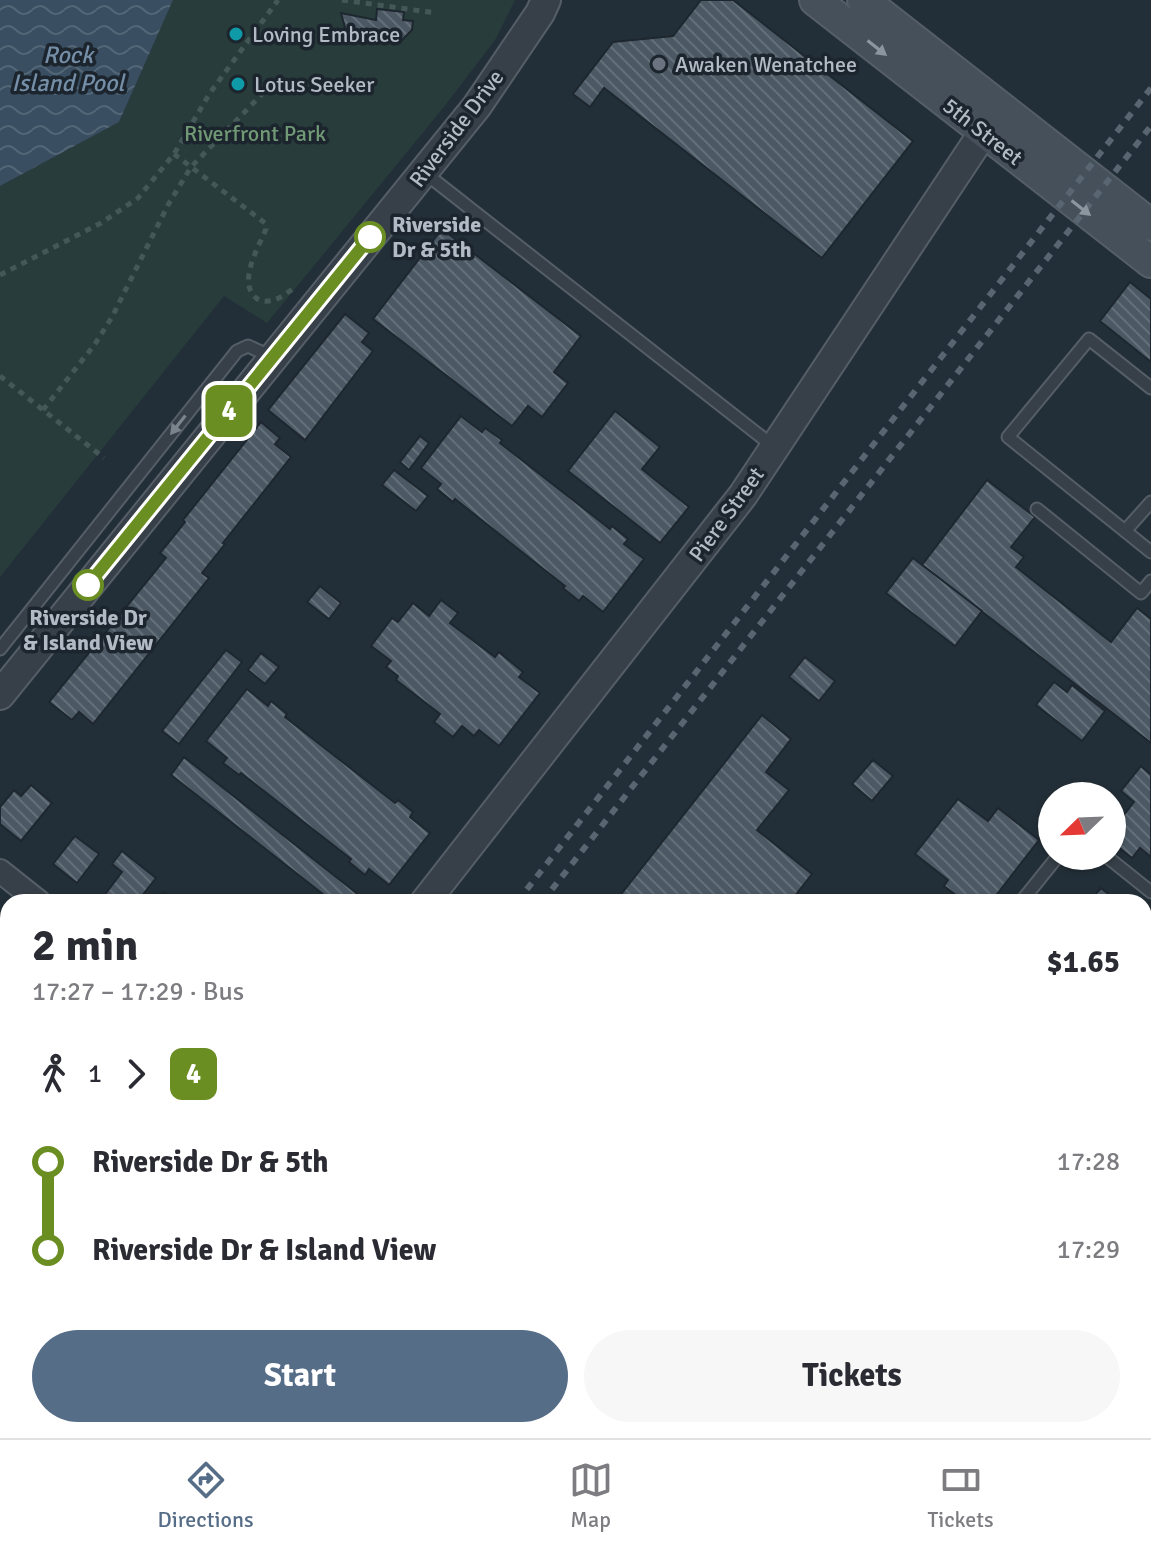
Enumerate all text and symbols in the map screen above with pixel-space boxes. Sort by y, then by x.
place label: Loving Embrace [252,21,400,48]
marker: Loving Embrace [227,25,245,43]
one-way arrow [867,39,887,56]
water label: Rock Island Pool [12,40,126,98]
place label: Awaken Wenatchee [675,51,857,78]
marker: Awaken Wenatchee [650,55,668,73]
street label: Riverside Drive [403,64,509,192]
place label: Lotus Seeker [254,71,374,98]
marker: Lotus Seeker [229,75,247,93]
street label: 5th Street [937,92,1028,171]
park label: Riverfront Park [184,120,326,147]
one-way arrow [1071,200,1091,216]
place label: Riverside Dr & 5th [392,211,481,263]
marker: Riverside Dr & 5th [355,222,385,252]
line badge: 4 [203,385,255,437]
text: 4 [221,394,237,428]
one-way arrow [170,415,187,435]
street label: Piere Street [683,461,770,567]
marker: Riverside Dr & Island View [73,570,103,600]
place label: Riverside Dr & Island View [23,604,153,656]
north arrow [1038,782,1126,870]
map controls [1038,782,1126,870]
text: 2 min [32,919,138,973]
text: $1.65 [1047,944,1120,981]
text: 17:27 – 17:29 · Bus [32,976,244,1008]
icon: walk [32,1052,76,1096]
icon: forward [114,1052,158,1096]
text: 4 [186,1057,201,1091]
text: 1 [88,1058,102,1090]
text: Riverside Dr & 5th [92,1144,329,1181]
text: 17:28 [1057,1146,1120,1178]
text: Riverside Dr & Island View [92,1232,436,1269]
text: 17:29 [1057,1234,1120,1266]
button: Start [32,1330,568,1422]
button: Tickets [584,1330,1120,1422]
tab: Directions [157,1458,254,1533]
tab: Map [569,1458,613,1533]
tab: Tickets [927,1458,994,1533]

